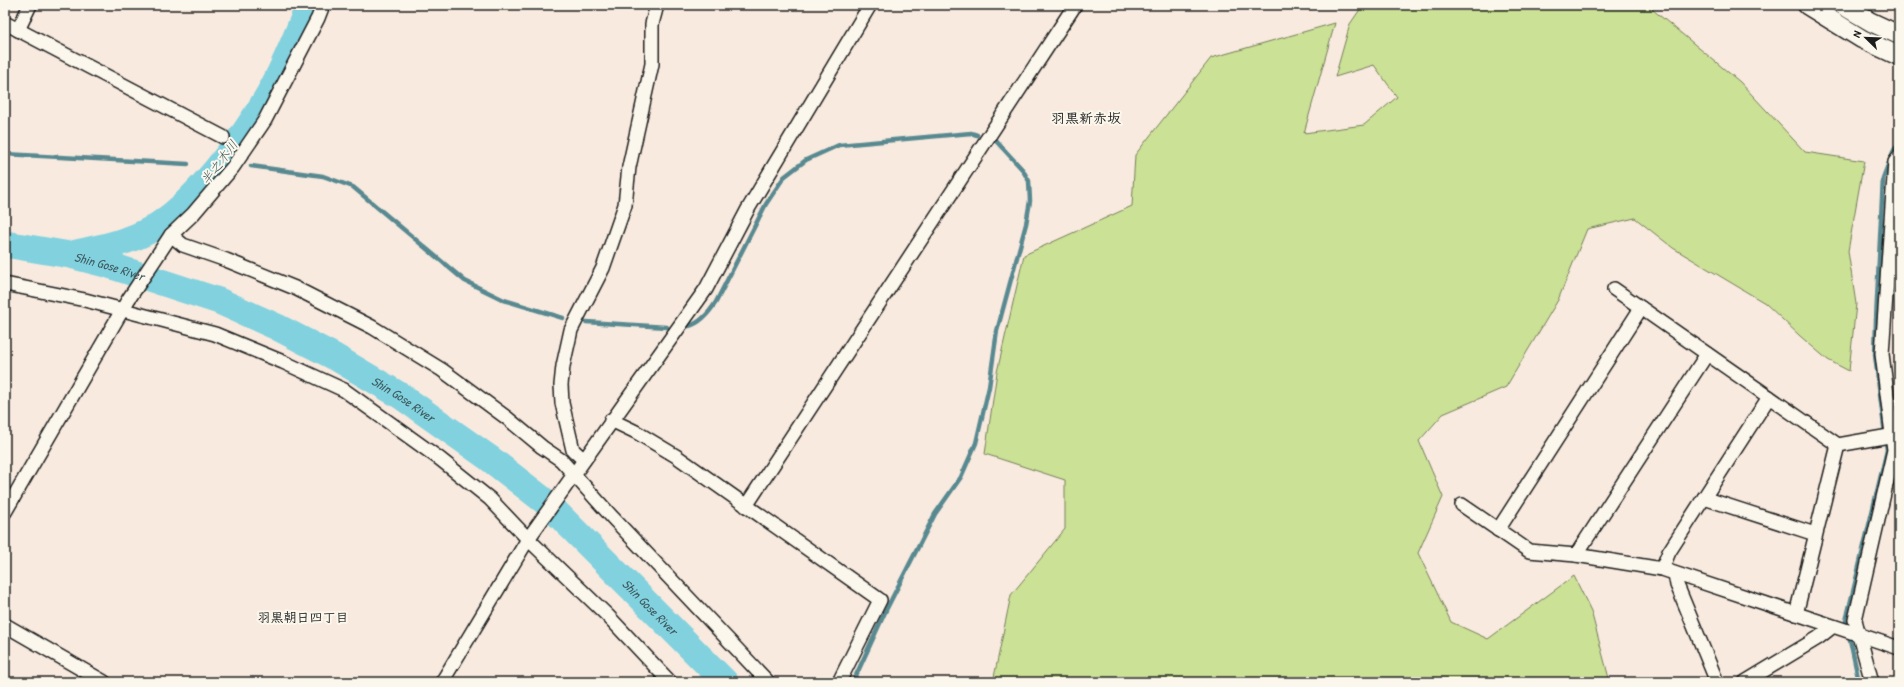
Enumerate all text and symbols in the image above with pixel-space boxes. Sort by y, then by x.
north arrow [1846,18,1886,58]
text: N [1849,29,1864,40]
district label: 羽黒新赤坂 [1051,108,1121,127]
water label: 半之木川 [196,136,242,188]
water label: Shin Gose River [73,248,149,286]
water label: Shin Gose River [368,372,440,427]
water label: Shin Gose River [618,575,684,640]
district label: 羽黒朝日四丁目 [257,608,349,626]

